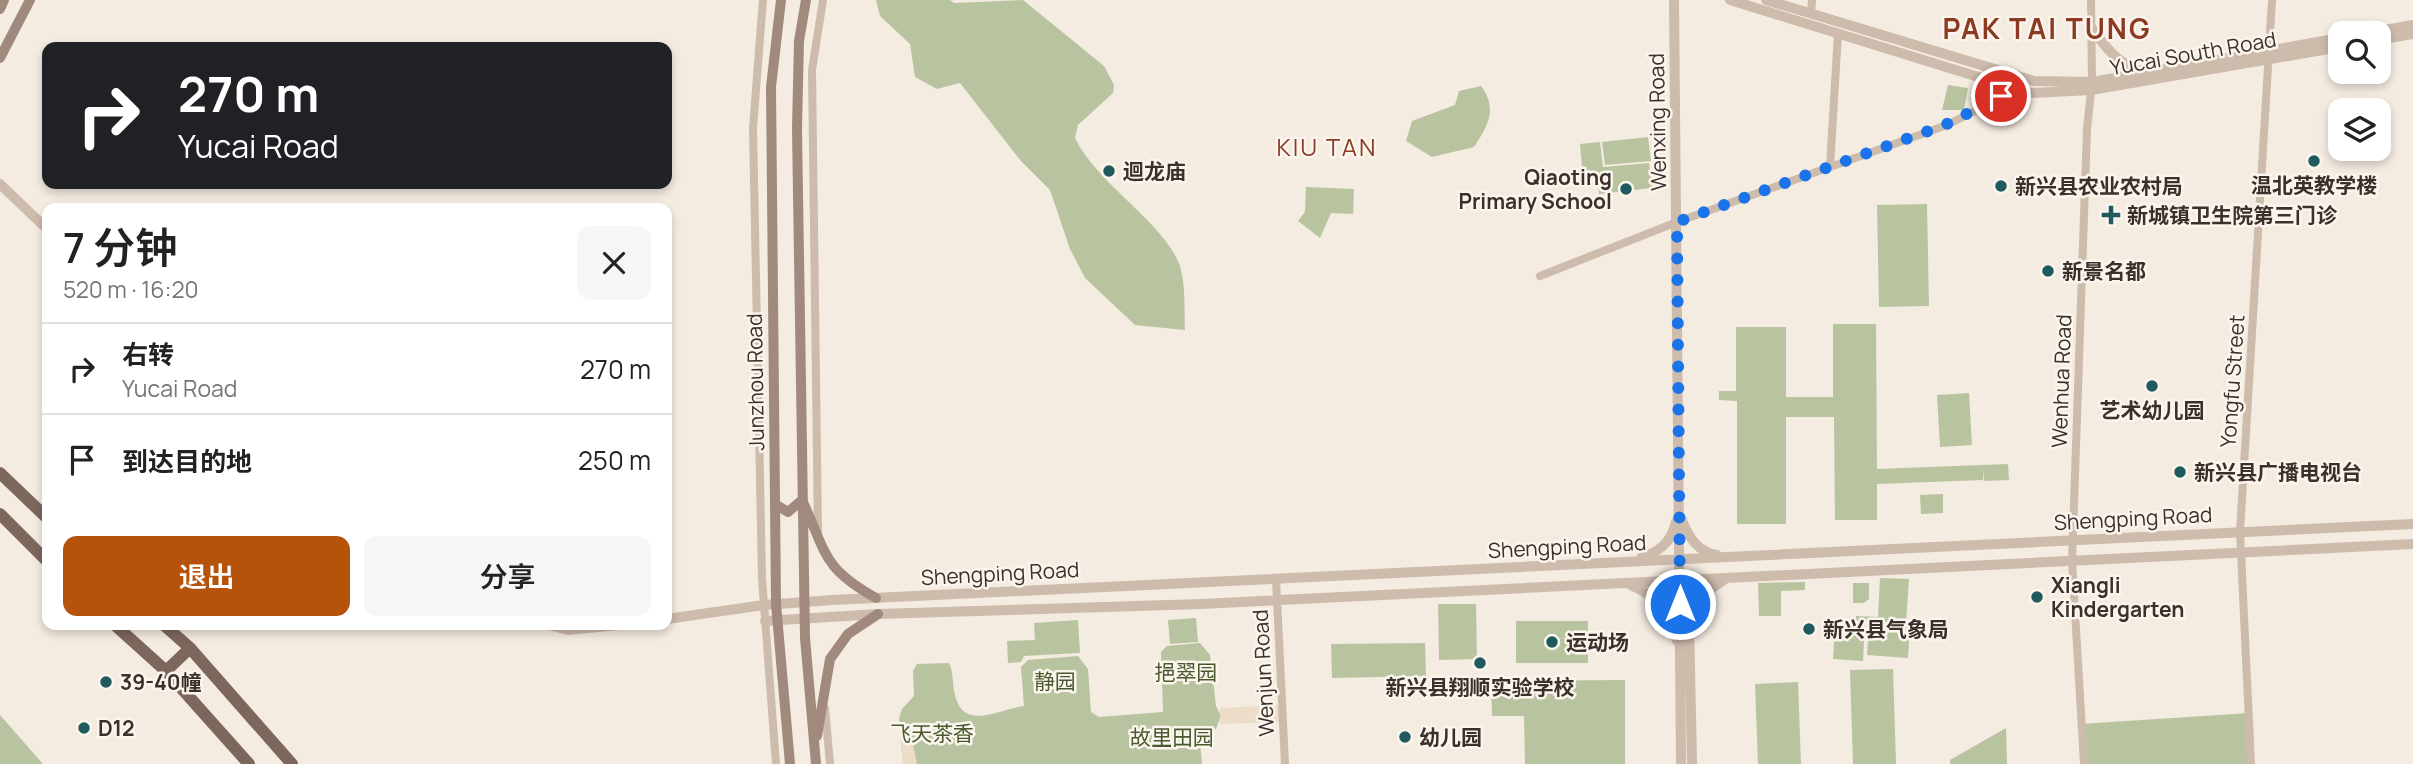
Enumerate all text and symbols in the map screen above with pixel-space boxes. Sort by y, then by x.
district label: PAK TAI TUNG [1943,9,2151,47]
map controls [2328,21,2391,161]
button: search [2328,21,2391,84]
street label: Yucai South Road [2108,25,2278,81]
street label: Wenxing Road [1642,53,1672,191]
text: 270 m [178,60,319,127]
pin [1971,66,2031,126]
icon: right [63,70,154,161]
icon: arrive [1982,77,2020,115]
button: layers [2328,98,2391,161]
text: Yucai Road [178,124,339,168]
district label: KIU TAN [1277,130,1377,163]
marker: 温北英教学楼 [2306,153,2322,169]
place label: 迴龙庙 [1123,157,1186,185]
marker: 迴龙庙 [1101,163,1117,179]
place label: Qiaoting Primary School [1458,163,1612,215]
place label: 温北英教学楼 [2251,171,2377,199]
place label: 新兴县农业农村局 [2015,172,2183,200]
marker: 新兴县农业农村局 [1993,178,2009,194]
marker: Qiaoting Primary School [1618,181,1634,197]
place label: 新城镇卫生院第三门诊 [2127,201,2338,229]
marker: 新城镇卫生院第三门诊 [2101,205,2121,225]
text: 7 分钟 [63,218,177,276]
button: close [577,226,651,300]
place label: 新景名都 [2062,257,2146,285]
marker: 新景名都 [2040,263,2056,279]
text: 520 m · 16:20 [63,273,199,305]
street label: Junzhou Road [740,313,770,451]
street label: Wenhua Road [2045,314,2077,448]
street label: Yongfu Street [2213,314,2251,448]
text: 右转 [122,336,174,372]
icon: right [63,350,101,388]
text: 270 m [580,351,651,387]
text: Yucai Road [122,372,237,404]
marker: 艺术幼儿园 [2144,378,2160,394]
place label: 艺术幼儿园 [2100,396,2205,424]
icon: arrive [63,441,101,479]
text: 250 m [578,442,651,478]
text: 到达目的地 [122,443,252,479]
place label: 新兴县广播电视台 [2194,458,2362,486]
marker: 新兴县广播电视台 [2172,464,2188,480]
street label: Shengping Road [2053,500,2213,536]
street label: Shengping Road [1487,528,1647,564]
button: 退出 [63,536,350,616]
button: 分享 [364,536,651,616]
street label: Shengping Road [920,555,1080,591]
position arrow [1643,567,1717,641]
place label: Xiangli Kindergarten [2051,571,2184,623]
marker: Xiangli Kindergarten [2029,589,2045,605]
street label: Wenjun Road [1246,609,1280,737]
place label: 新兴县气象局 [1823,615,1949,643]
marker: 新兴县气象局 [1801,621,1817,637]
place label: 运动场 [1566,628,1629,656]
marker: 运动场 [1544,634,1560,650]
marker: 新兴县翔顺实验学校 [1472,655,1488,671]
park label: 挹翠园 [1155,658,1218,686]
park label: 静园 [1034,667,1076,695]
place label: 39-40幢 [120,668,202,696]
place label: 新兴县翔顺实验学校 [1386,673,1575,701]
marker: 39-40幢 [98,674,114,690]
place label: D12 [98,714,134,742]
park label: 飞天茶香 [890,719,974,747]
marker: D12 [76,720,92,736]
park label: 故里田园 [1130,723,1214,751]
place label: 幼儿园 [1419,723,1482,751]
marker: 幼儿园 [1397,729,1413,745]

